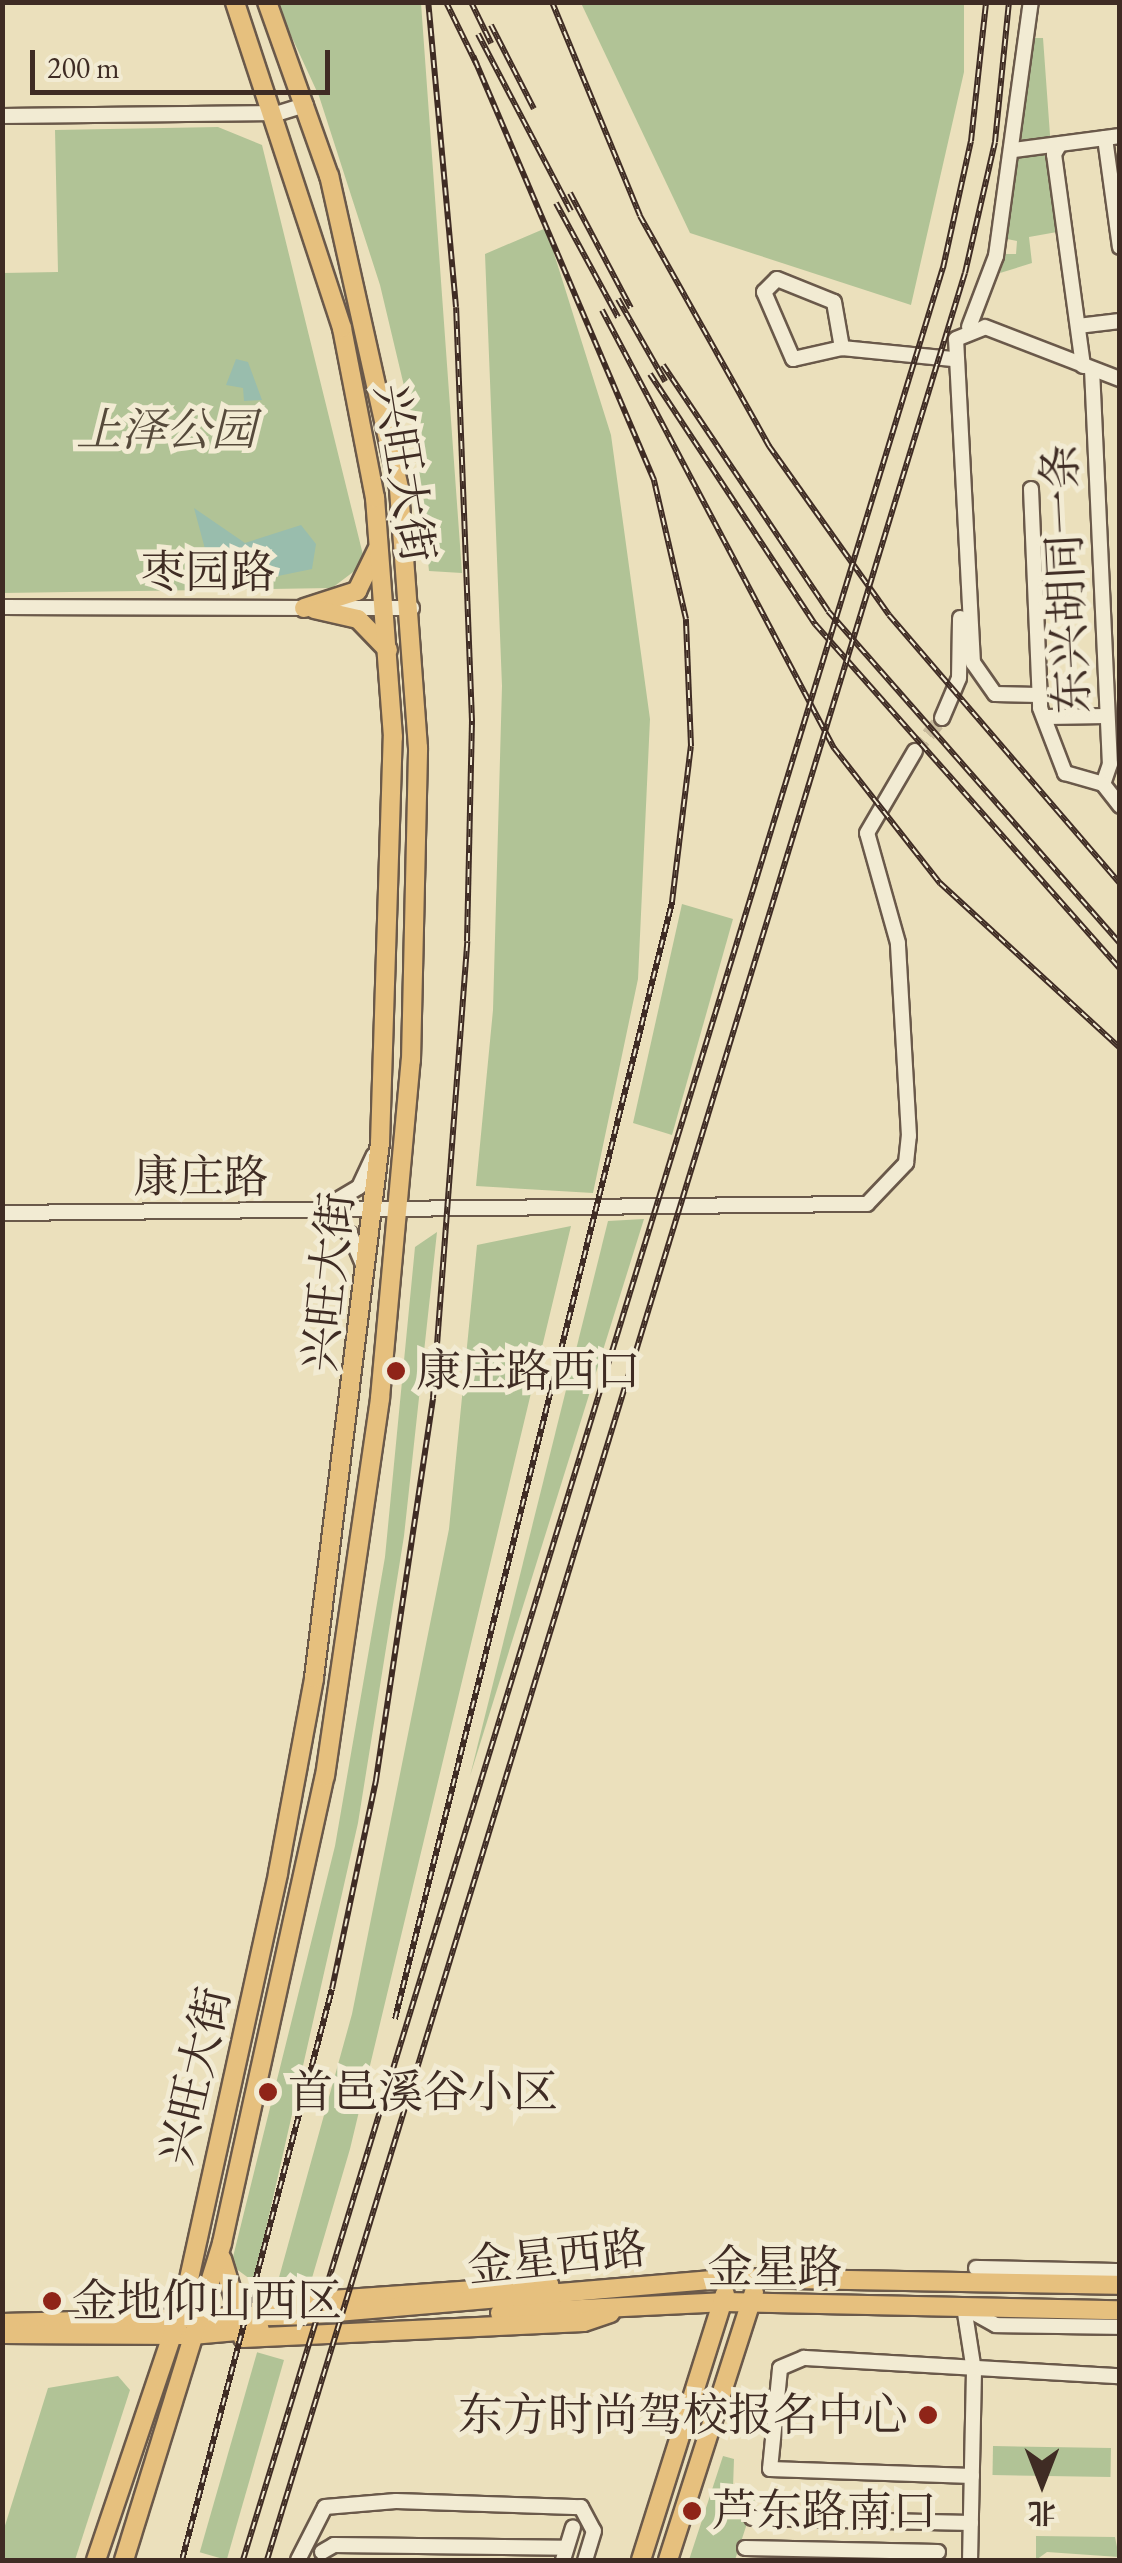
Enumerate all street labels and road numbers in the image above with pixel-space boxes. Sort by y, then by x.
street label: 兴旺大街 [364,380,446,566]
street label: 东兴胡同一条 [1032,443,1100,715]
street label: 枣园路 [141,545,275,599]
street label: 康庄路 [134,1150,268,1204]
street label: 兴旺大街 [292,1190,364,1374]
street label: 兴旺大街 [148,1982,242,2170]
street label: 金星西路 [465,2221,649,2293]
street label: 金星路 [708,2240,842,2294]

